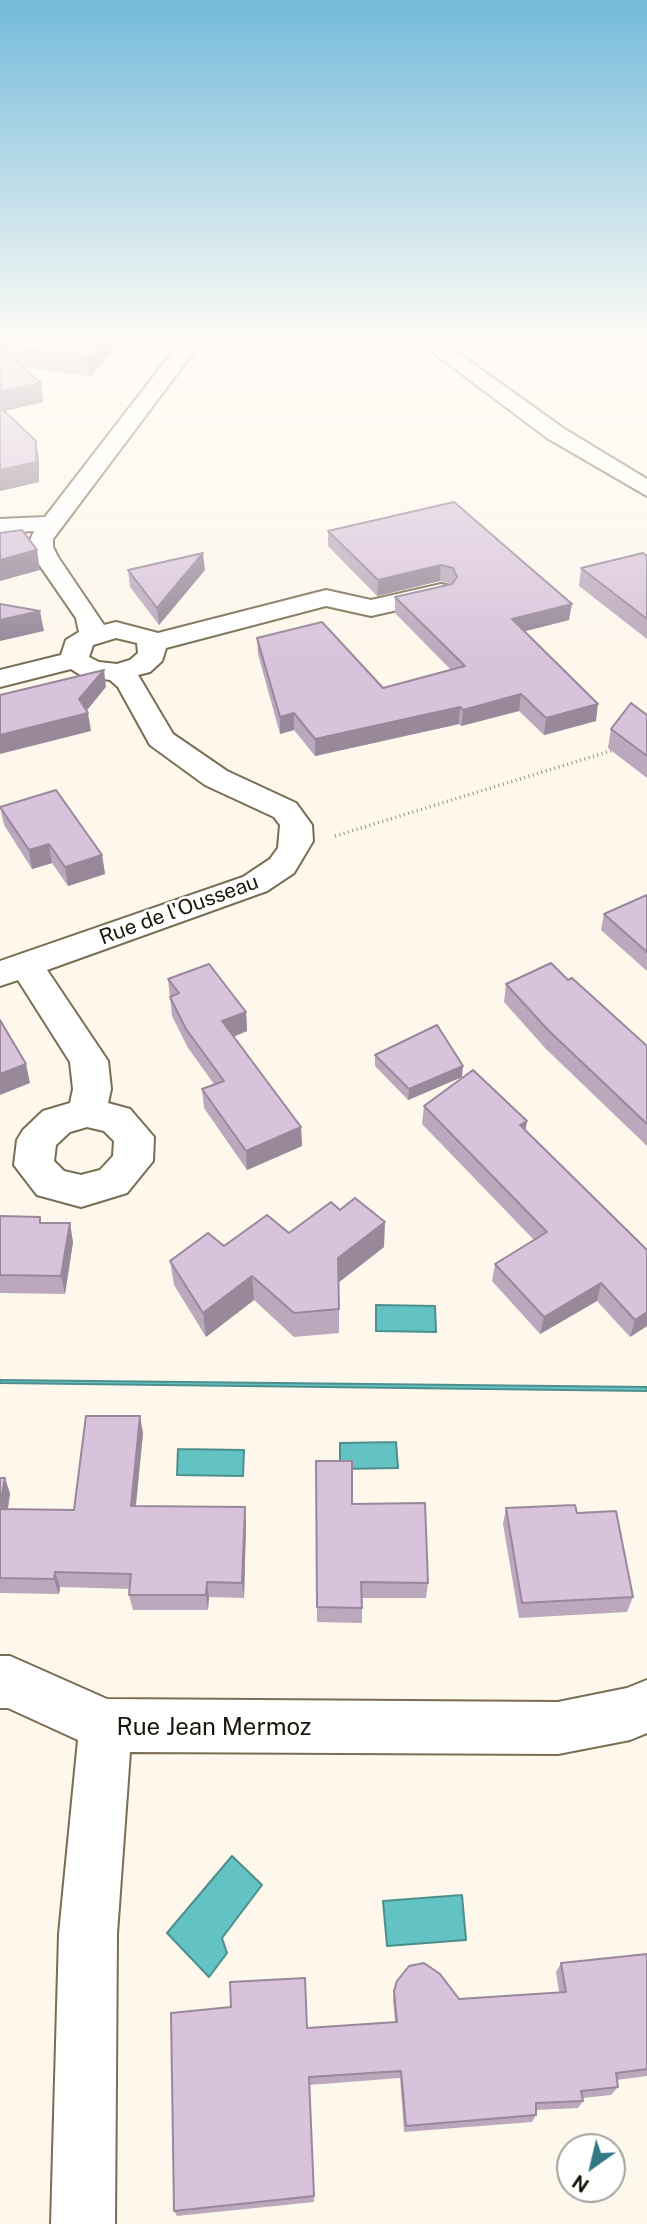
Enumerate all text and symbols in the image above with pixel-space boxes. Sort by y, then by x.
street label: Rue de l'Ousseau [96,869,262,951]
street label: Rue Jean Mermoz [117,1714,311,1742]
north arrow [556,2133,626,2203]
text: N [568,2170,593,2197]

